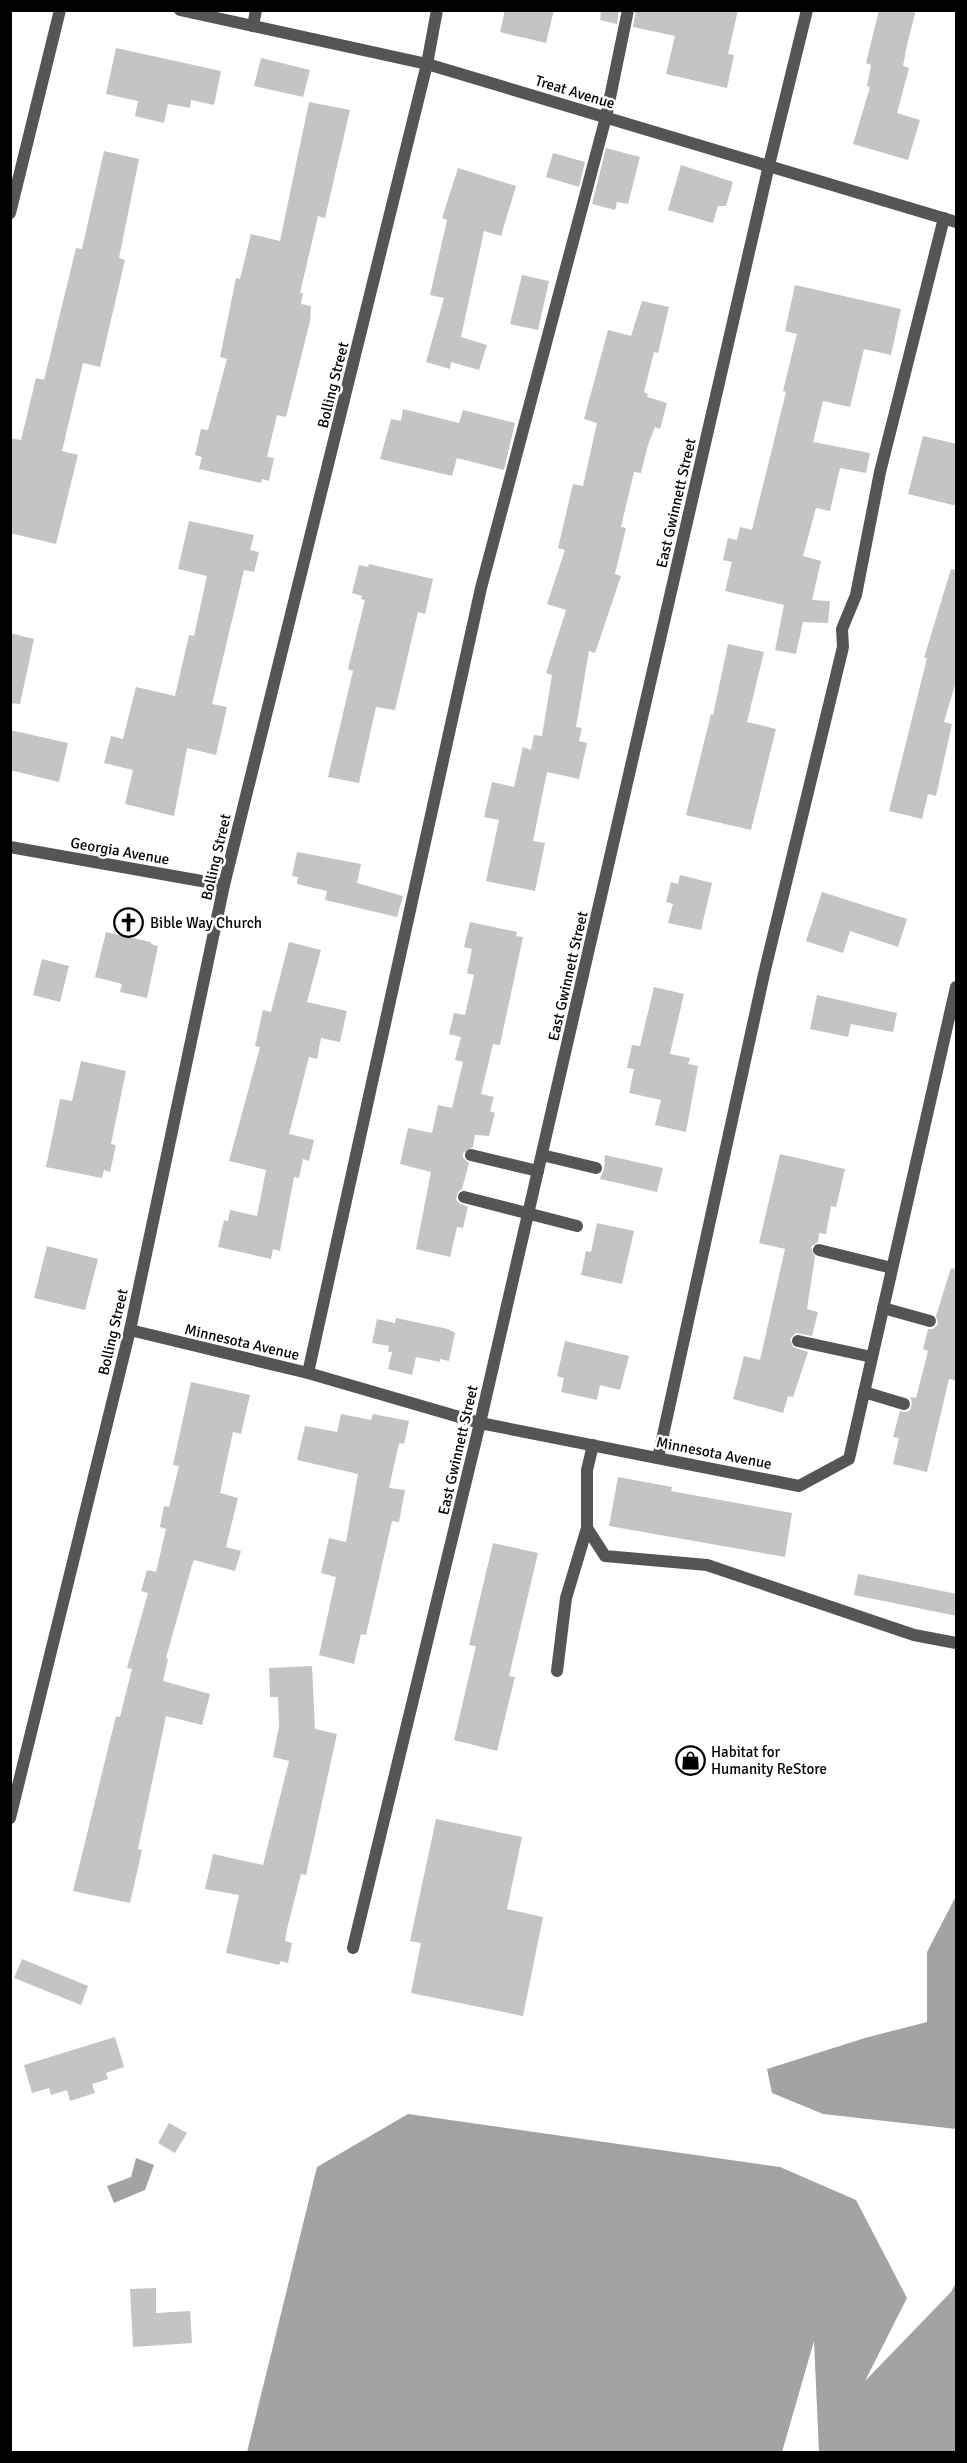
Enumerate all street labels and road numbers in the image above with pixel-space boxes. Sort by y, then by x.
street label: Treat Avenue [533,71,617,113]
street label: Bolling Street [314,340,352,430]
street label: East Gwinnett Street [652,436,700,570]
street label: Bolling Street [197,812,235,902]
street label: Georgia Avenue [69,833,171,869]
street label: East Gwinnett Street [544,909,592,1043]
street label: Bolling Street [94,1287,132,1377]
street label: Minnesota Avenue [183,1320,301,1364]
street label: East Gwinnett Street [434,1383,482,1517]
street label: Minnesota Avenue [655,1433,773,1473]

